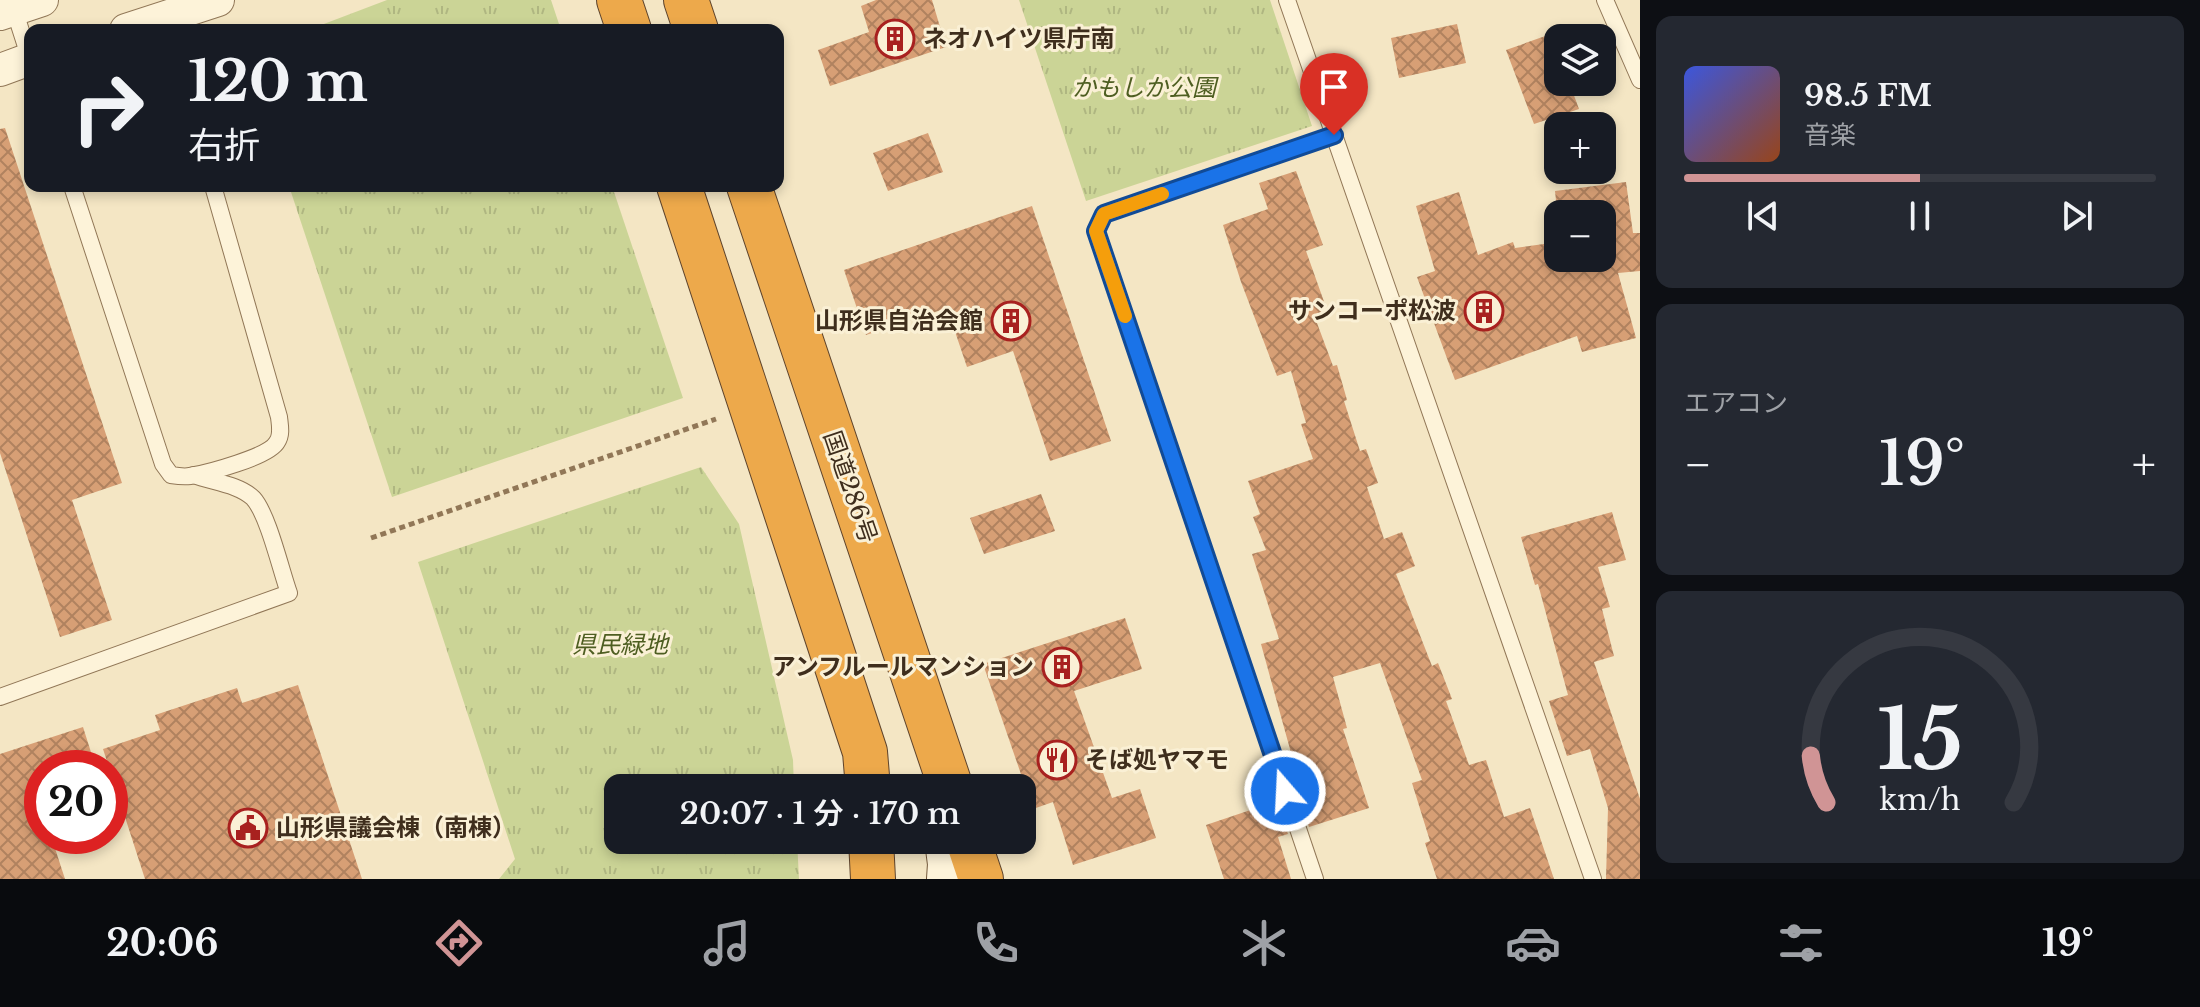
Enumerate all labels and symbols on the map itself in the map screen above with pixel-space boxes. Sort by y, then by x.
building icon: ネオハイツ県庁南 [874,18,916,60]
place label: ネオハイツ県庁南 [923,24,1115,53]
pin [1300,53,1368,135]
park label: かもしか公園 [1072,73,1219,102]
building icon: サンコーポ松波 [1463,290,1505,332]
place label: サンコーポ松波 [1288,296,1456,325]
building icon: 山形県自治会館 [990,300,1032,342]
place label: 山形県自治会館 [815,306,983,335]
street label: 国道286号 [818,427,883,547]
park label: 県民緑地 [572,630,671,659]
building icon: アンフルールマンション [1041,646,1083,688]
place label: アンフルールマンション [772,652,1034,681]
restaurant icon: そば処ヤマモ [1036,739,1078,781]
place label: そば処ヤマモ [1085,745,1229,774]
position arrow [1243,749,1327,833]
speed limit sign: 20 [24,750,128,854]
public building icon: 山形県議会棟（南棟） [227,807,269,849]
place label: 山形県議会棟（南棟） [276,813,516,842]

